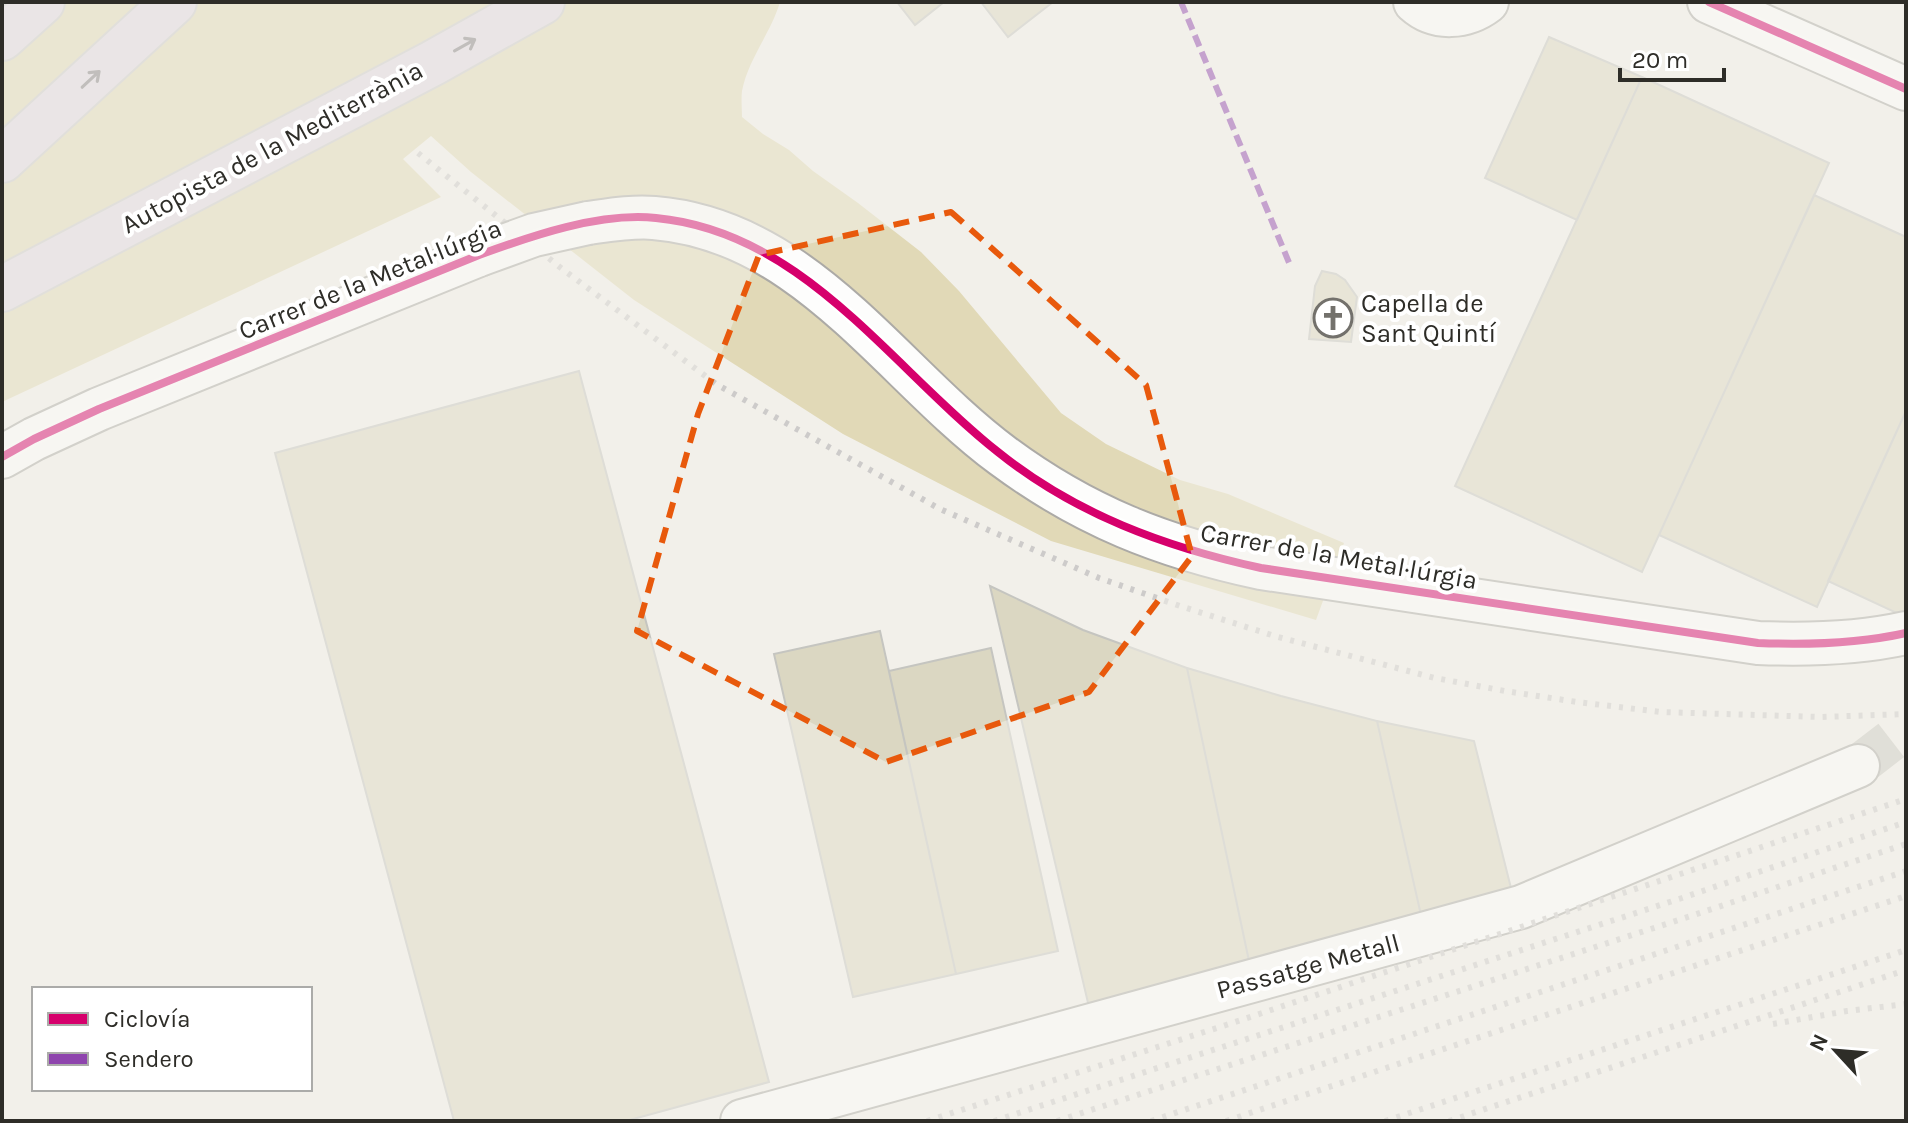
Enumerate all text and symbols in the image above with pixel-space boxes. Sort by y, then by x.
scale bar [1620,32,1724,82]
one-way arrow [453,37,476,53]
text: 20 m [1632,46,1688,74]
street label: Autopista de la Mediterrània [116,55,428,240]
one-way arrow [80,70,100,88]
street label: Carrer de la Metal·lúrgia [234,212,506,346]
place label: Capella de Sant Quintí [1361,288,1497,349]
church icon: Capella de Sant Quintí [1312,297,1354,339]
street label: Carrer de la Metal·lúrgia [1198,517,1480,596]
street label: Passatge Metall [1213,927,1403,1006]
legend [32,987,312,1091]
text: Ciclovía [104,1005,191,1033]
north arrow [1796,1011,1876,1091]
text: N [1804,1030,1834,1055]
text: Sendero [104,1045,194,1073]

